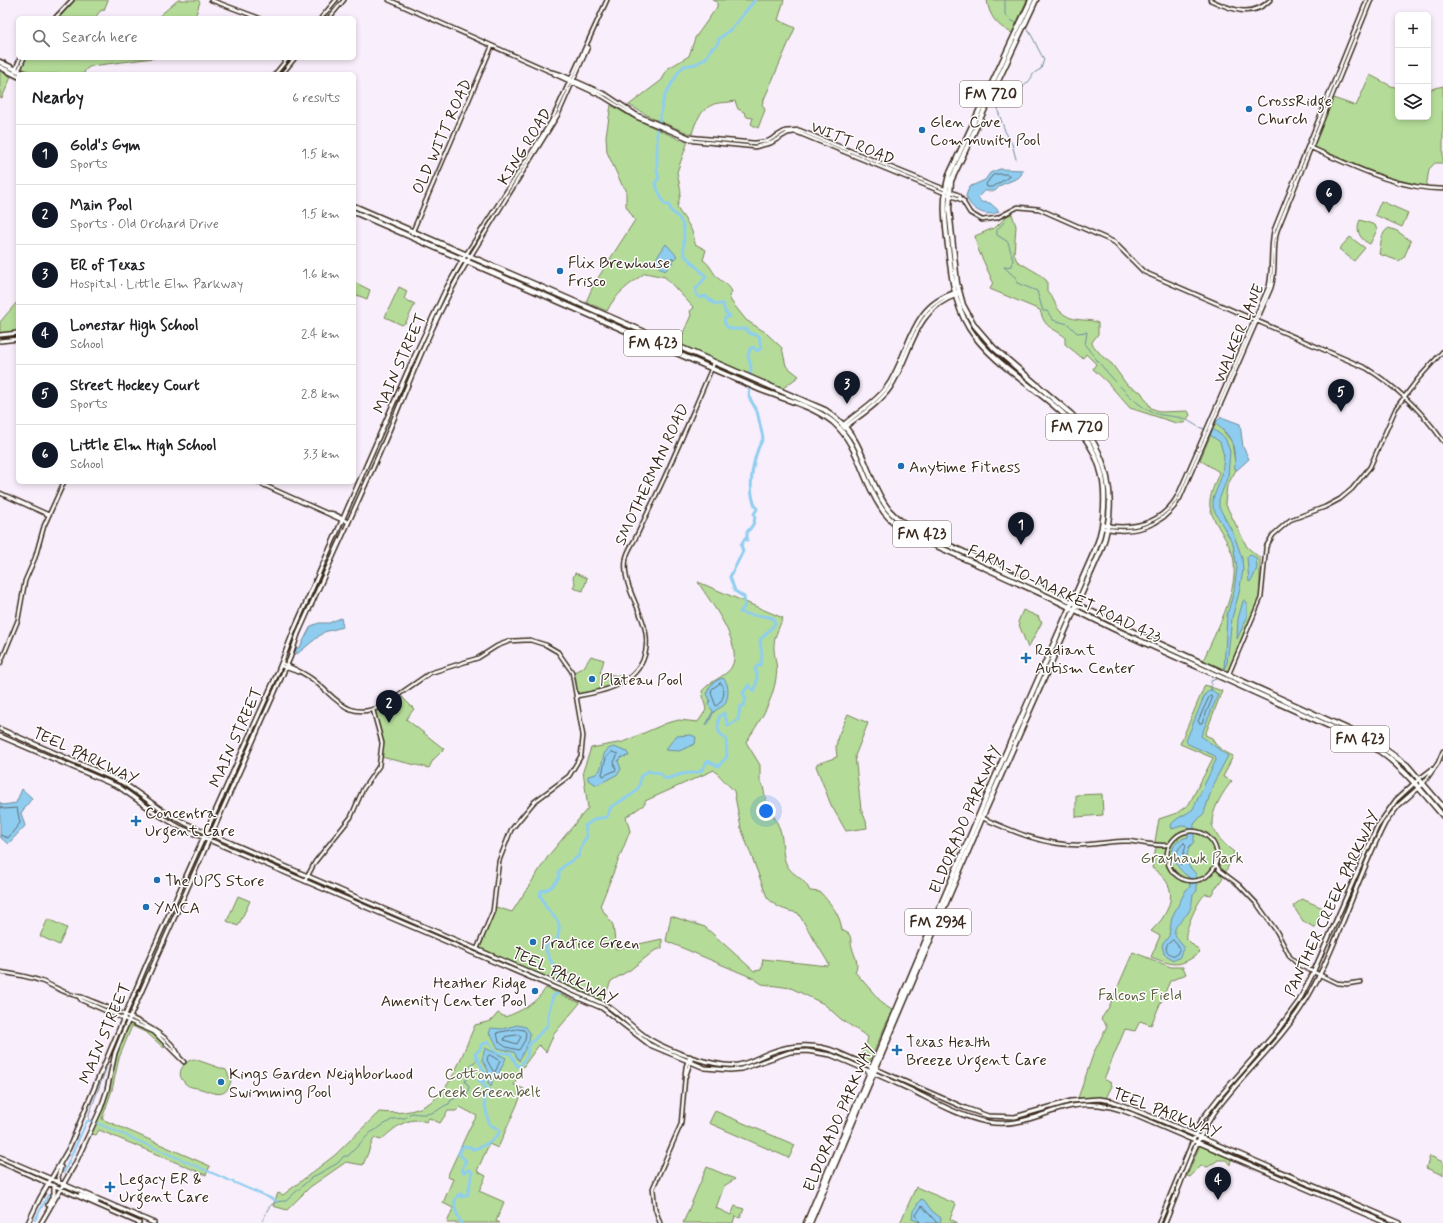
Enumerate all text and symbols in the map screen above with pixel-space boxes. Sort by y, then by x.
map controls [1395,12,1431,120]
button: + [1395,12,1431,48]
search box [16,16,356,60]
icon: search [30,27,52,49]
text: Search here [62,28,138,48]
button: − [1395,48,1431,84]
street label: OLD WITT ROAD [408,76,477,197]
road number: FM 720 [960,81,1022,107]
button: layers [1395,84,1431,120]
text: Nearby [32,87,84,109]
text: 6 results [292,90,340,107]
place label: CrossRidge Church [1257,91,1332,130]
street label: KING ROAD [493,104,557,189]
marker: CrossRidge Church [1244,104,1254,114]
place label: Glen Cove Community Pool [930,112,1040,151]
street label: WITT ROAD [807,116,897,170]
marker: Glen Cove Community Pool [917,125,927,135]
text: Gold's Gym [70,136,141,156]
text: 1 [42,146,48,163]
text: 1.5 km [301,146,340,163]
text: Sports [70,156,108,173]
pin: 6 [1316,180,1342,213]
text: Main Pool [70,196,132,216]
text: 2 [42,206,48,223]
text: 1.5 km [301,206,340,223]
text: Sports · Old Orchard Drive [70,216,219,233]
place label: Flix Brewhouse Frisco [568,253,670,292]
text: ER of Texas [70,256,145,276]
text: 3 [42,266,48,283]
text: 1.6 km [302,266,340,283]
marker: Flix Brewhouse Frisco [555,266,565,276]
text: Hospital · Little Elm Parkway [70,276,243,293]
street label: WALKER LANE [1209,281,1270,386]
street label: MAIN STREET [369,310,432,417]
text: Lonestar High School [70,316,198,336]
text: 4 [41,326,49,343]
text: 2.4 km [301,326,340,343]
road number: FM 423 [624,330,682,356]
text: School [70,336,104,353]
pin: 3 [834,371,860,404]
text: Street Hockey Court [70,376,200,396]
pin: 5 [1328,379,1354,412]
text: 5 [41,386,49,403]
text: 2.8 km [301,386,340,403]
text: Sports [70,396,108,413]
street label: SMOTHERMAN ROAD [610,400,694,549]
road number: FM 720 [1046,414,1108,440]
text: Little Elm High School [70,436,216,456]
text: 6 [42,446,48,463]
text: 3.3 km [303,446,340,463]
text: School [70,456,104,473]
place label: Anytime Fitness [909,457,1020,478]
marker: Anytime Fitness [896,461,906,471]
pin: 1 [1008,512,1034,545]
road number: FM 423 [893,521,951,547]
street label: FARM-TO-MARKET ROAD 423 [964,540,1165,649]
place label: Radiant Autism Center [1035,640,1135,679]
marker: Radiant Autism Center [1020,652,1032,664]
place label: Plateau Pool [600,670,683,691]
marker: Plateau Pool [587,674,597,684]
street label: MAIN STREET [205,684,268,791]
pin: 2 [376,690,402,723]
street label: TEEL PARKWAY [29,723,142,790]
road number: FM 423 [1331,726,1389,752]
street label: ELDORADO PARKWAY [925,742,1006,897]
your location [756,801,776,821]
place label: Concentra Urgent Care [145,803,235,843]
street label: PANTHER CREEK PARKWAY [1280,807,1385,1000]
marker: Concentra Urgent Care [130,815,142,827]
park label: Grayhawk Park [1140,848,1244,869]
place label: The UPS Store [165,871,264,892]
marker: The UPS Store [152,875,162,885]
place label: YMCA [154,898,200,919]
marker: YMCA [141,902,151,912]
road number: FM 2934 [905,909,971,935]
place label: Practice Green [541,933,639,954]
marker: Practice Green [528,937,538,947]
street label: TEEL PARKWAY [508,943,621,1010]
place label: Heather Ridge Amenity Center Pool [381,973,527,1012]
street label: MAIN STREET [75,980,136,1087]
park label: Falcons Field [1098,985,1182,1006]
marker: Heather Ridge Amenity Center Pool [530,986,540,996]
place label: Texas Health Breeze Urgent Care [906,1032,1047,1072]
street label: ELDORADO PARKWAY [799,1040,880,1195]
marker: Texas Health Breeze Urgent Care [891,1044,903,1056]
place label: Kings Garden Neighborhood Swimming Pool [229,1064,413,1104]
park label: Cottonwood Creek Greenbelt [427,1064,541,1103]
marker: Kings Garden Neighborhood Swimming Pool [216,1077,226,1087]
street label: TEEL PARKWAY [1109,1083,1224,1144]
pin: 4 [1205,1167,1231,1200]
place label: Legacy ER & Urgent Care [119,1169,209,1209]
marker: Legacy ER & Urgent Care [104,1181,116,1193]

